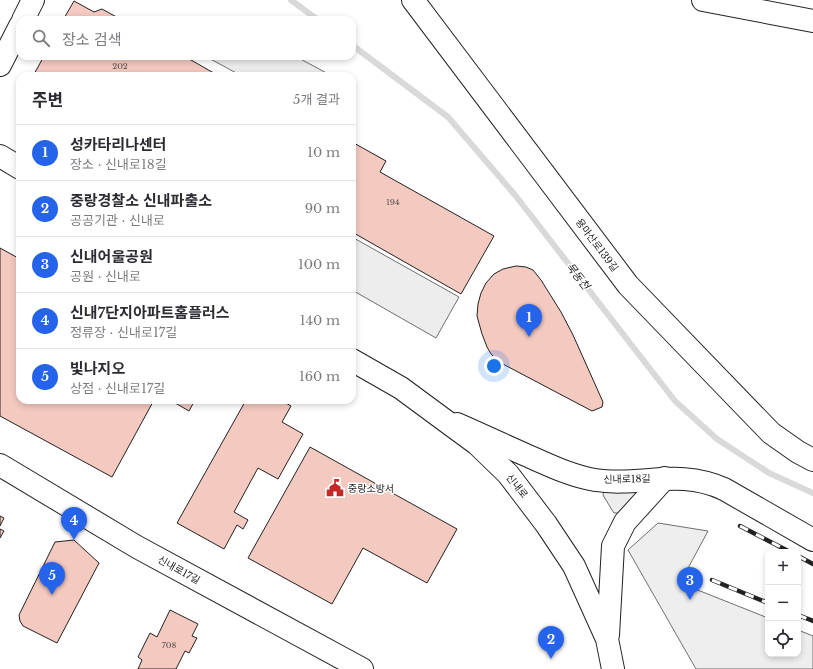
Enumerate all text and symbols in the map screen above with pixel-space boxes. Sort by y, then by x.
search box [16,16,356,60]
icon: search [30,27,52,49]
text: 장소 검색 [62,30,122,49]
house number: 202 [112,61,128,71]
text: 주변 [32,90,63,111]
text: 5개 결과 [293,91,340,108]
text: 성카타리나센터 [70,135,167,154]
text: 1 [42,144,48,161]
text: 10 m [307,144,340,161]
text: 장소 · 신내로18길 [70,156,167,173]
text: 중랑경찰소 신내파출소 [70,191,212,210]
house number: 194 [386,197,400,207]
text: 2 [41,200,49,217]
text: 90 m [305,200,340,217]
text: 공공기관 · 신내로 [70,212,165,229]
street label: 용마산로139길 [573,216,621,274]
text: 신내어울공원 [70,247,153,266]
text: 3 [41,256,49,273]
text: 100 m [298,256,340,273]
water label: 묵동천 [563,260,594,294]
text: 공원 · 신내로 [70,268,141,285]
text: 신내7단지아파트홈플러스 [70,303,230,322]
pin: 1 [516,304,542,337]
text: 4 [41,312,49,329]
text: 140 m [300,312,340,329]
text: 정류장 · 신내로17길 [70,324,177,341]
your location [484,356,504,376]
text: 빛나지오 [70,359,125,378]
text: 5 [41,368,49,385]
text: 160 m [299,368,340,385]
text: 상점 · 신내로17길 [70,380,165,397]
street label: 신내로 [503,471,531,501]
street label: 신내로18길 [603,472,651,486]
public building icon: 중랑소방서 [325,478,345,498]
place label: 중랑소방서 [348,482,394,495]
pin: 4 [61,507,87,540]
map controls [765,549,801,657]
button: + [765,549,801,585]
street label: 신내로17길 [156,553,202,587]
pin: 5 [39,562,65,595]
pin: 3 [677,567,703,600]
button: − [765,585,801,621]
button: locate [765,621,801,657]
pin: 2 [538,626,564,659]
house number: 708 [162,640,176,650]

